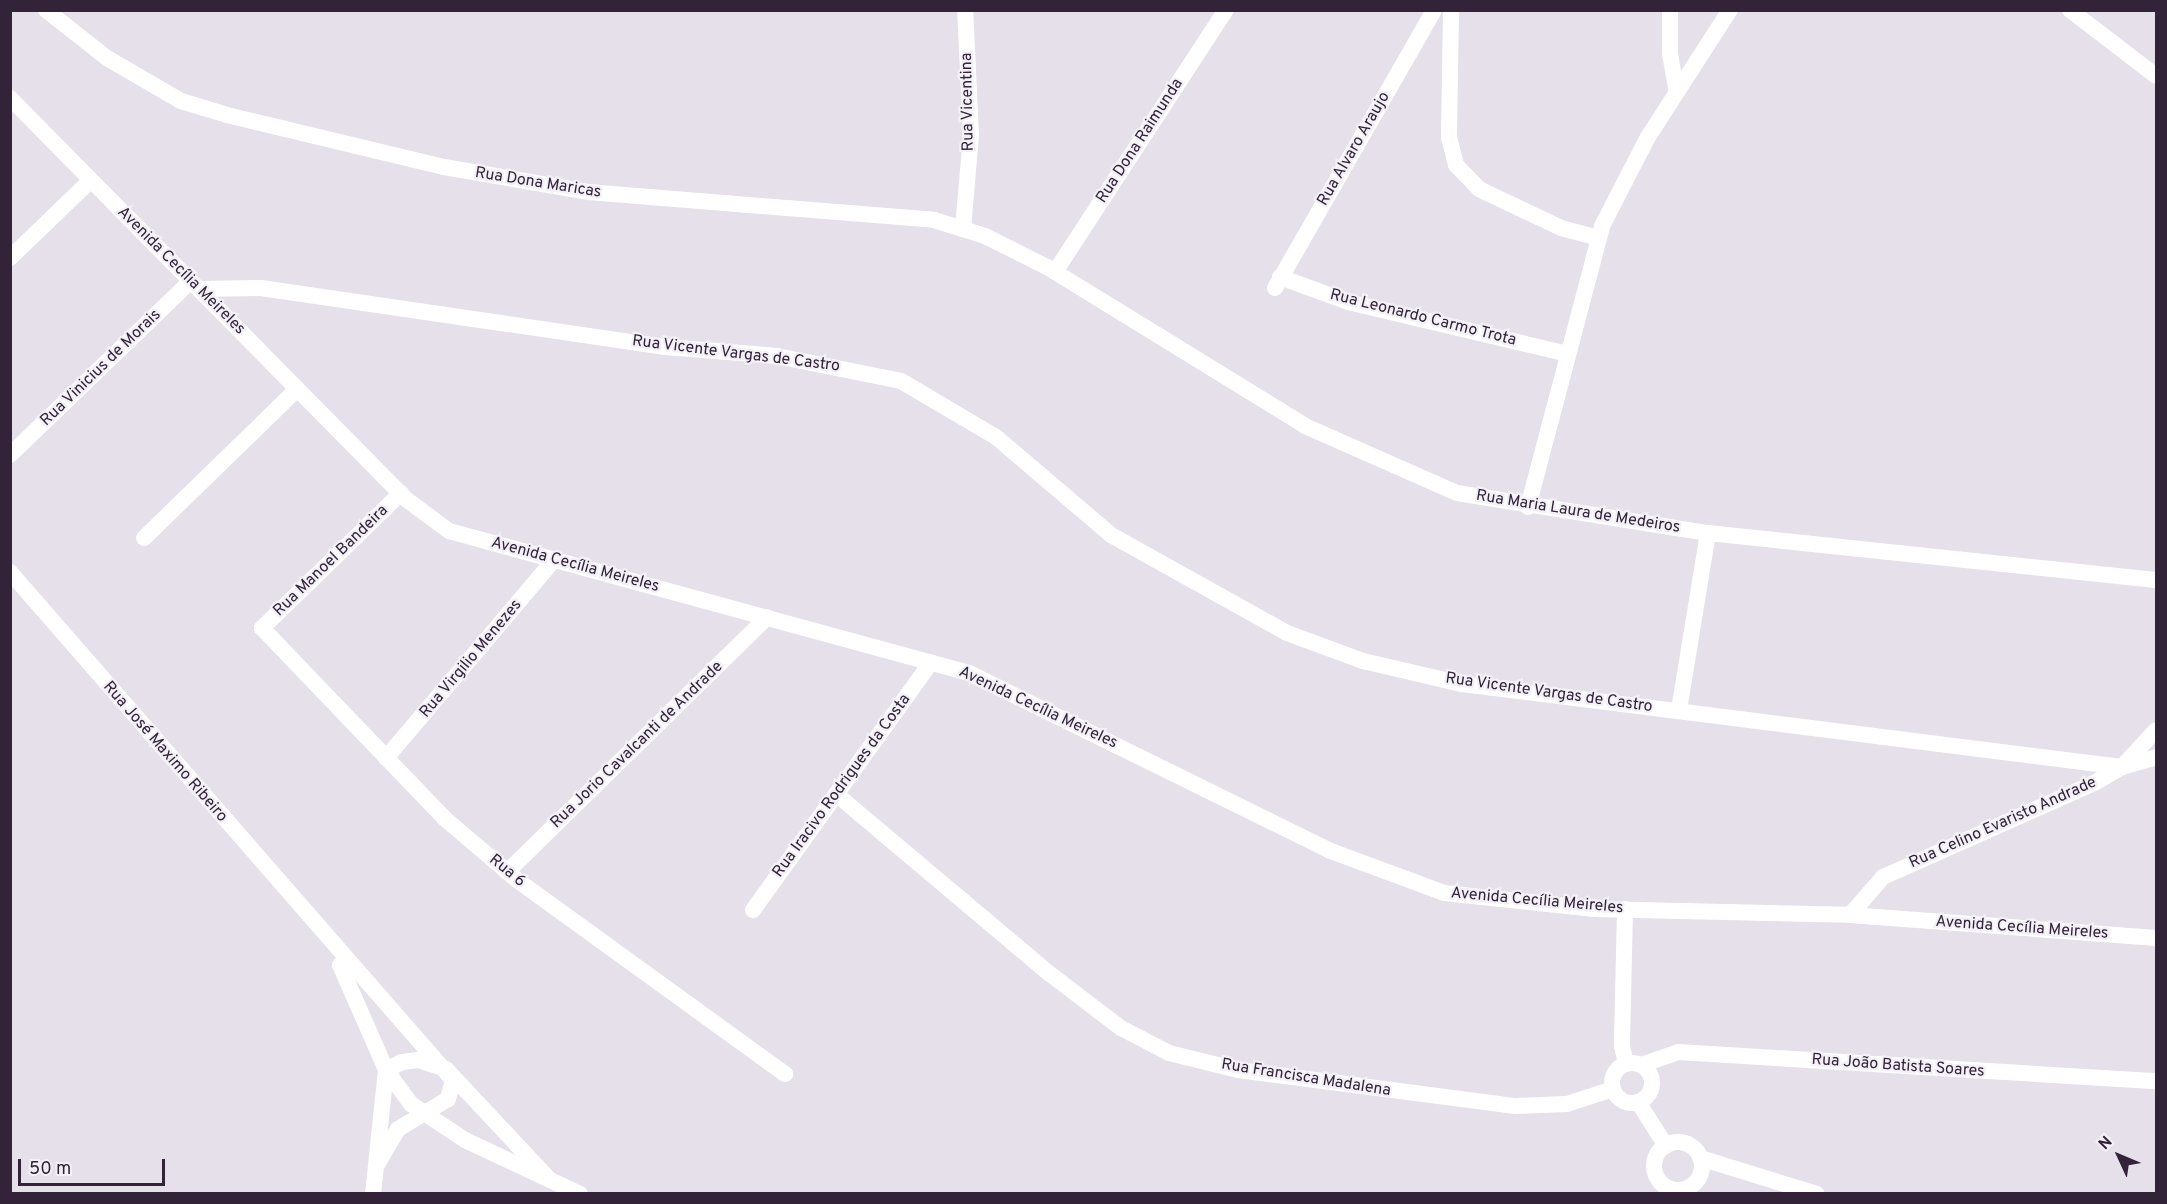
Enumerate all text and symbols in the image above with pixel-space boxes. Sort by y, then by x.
street label: Rua Vicentina [958,52,978,152]
street label: Rua Dona Raimunda [1093,75,1187,207]
street label: Rua Alvaro Araujo [1313,88,1395,210]
street label: Rua Dona Maricas [474,164,602,202]
street label: Avenida Cecília Meireles [113,203,249,339]
street label: Rua Leonardo Carmo Trota [1328,285,1518,351]
street label: Rua Vinicius de Morais [37,305,165,431]
street label: Rua Vicente Vargas de Castro [630,332,842,376]
street label: Rua Maria Laura de Medeiros [1474,486,1682,538]
street label: Rua Manoel Bandeira [270,501,392,621]
street label: Avenida Cecília Meireles [489,533,661,597]
street label: Rua Virgilio Menezes [416,596,526,722]
street label: Rua Jorio Cavalcanti de Andrade [547,657,727,833]
street label: Avenida Cecília Meireles [955,663,1121,753]
street label: Rua Vicente Vargas de Castro [1444,669,1654,717]
street label: Rua José Maximo Ribeiro [99,678,231,826]
street label: Rua Iracivo Rodrigues da Costa [769,691,915,881]
street label: Rua Celino Evaristo Andrade [1906,773,2100,873]
street label: Rua 6 [485,851,529,891]
street label: Avenida Cecília Meireles [1450,884,1624,918]
street label: Avenida Cecília Meireles [1935,912,2109,944]
street label: Rua João Batista Soares [1811,1050,1985,1082]
street label: Rua Francisca Madalena [1220,1055,1392,1101]
north arrow [2089,1126,2149,1186]
text: N [2095,1132,2117,1155]
scale bar [21,1147,168,1185]
text: 50 m [29,1158,71,1181]

